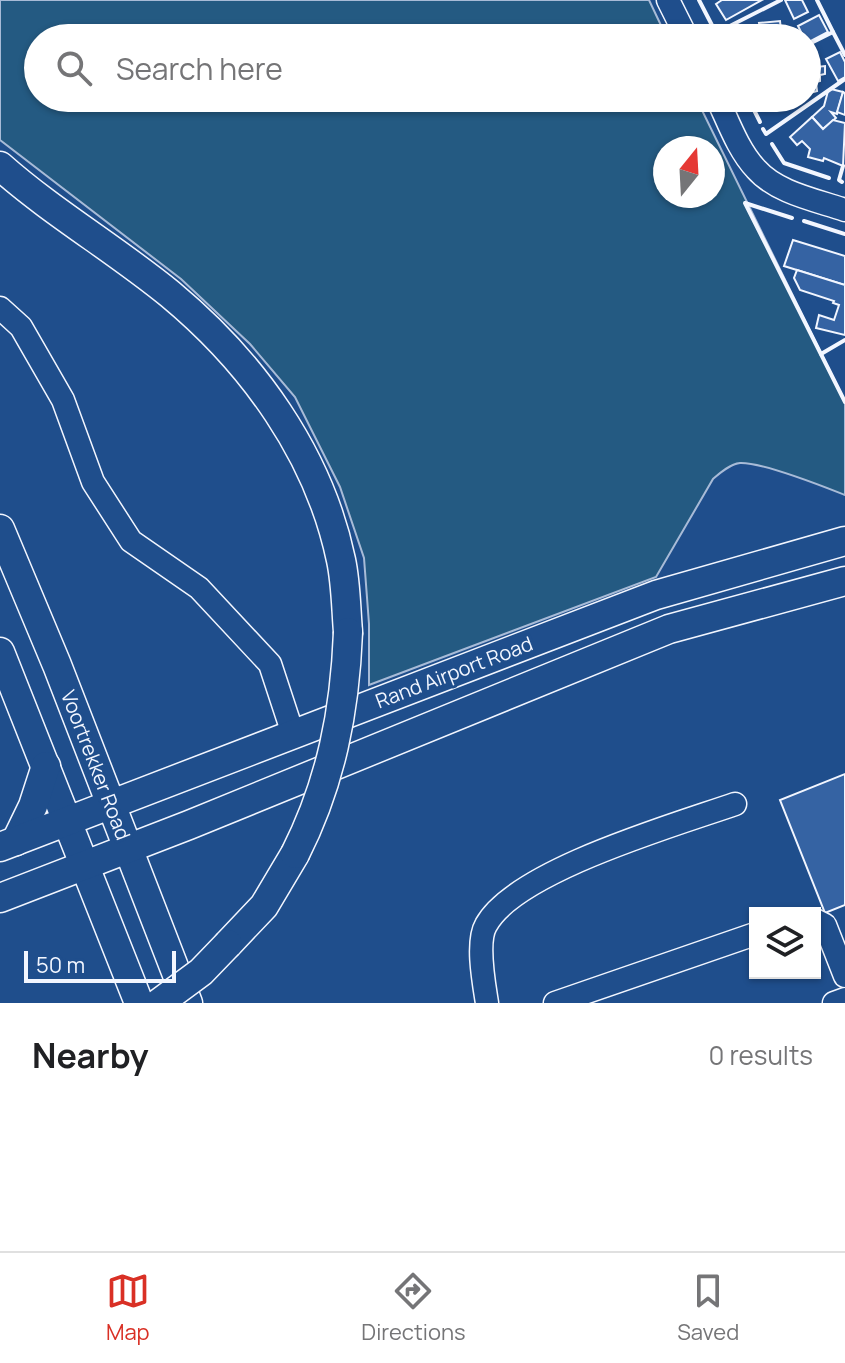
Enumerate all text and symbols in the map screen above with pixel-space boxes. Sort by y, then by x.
search box [24,24,821,112]
icon: search [52,46,96,90]
text: Search here [116,48,283,89]
north arrow [653,136,725,208]
street label: Rand Airport Road [372,630,536,714]
street label: Voortrekker Road [55,686,137,844]
map controls [749,907,821,979]
button: layers [749,907,821,979]
scale bar [24,947,176,983]
text: 50 m [36,950,85,980]
text: Nearby [32,1032,148,1078]
text: 0 results [708,1037,813,1073]
tab: Map [106,1269,150,1347]
tab: Directions [361,1269,466,1347]
tab: Saved [677,1269,739,1347]

